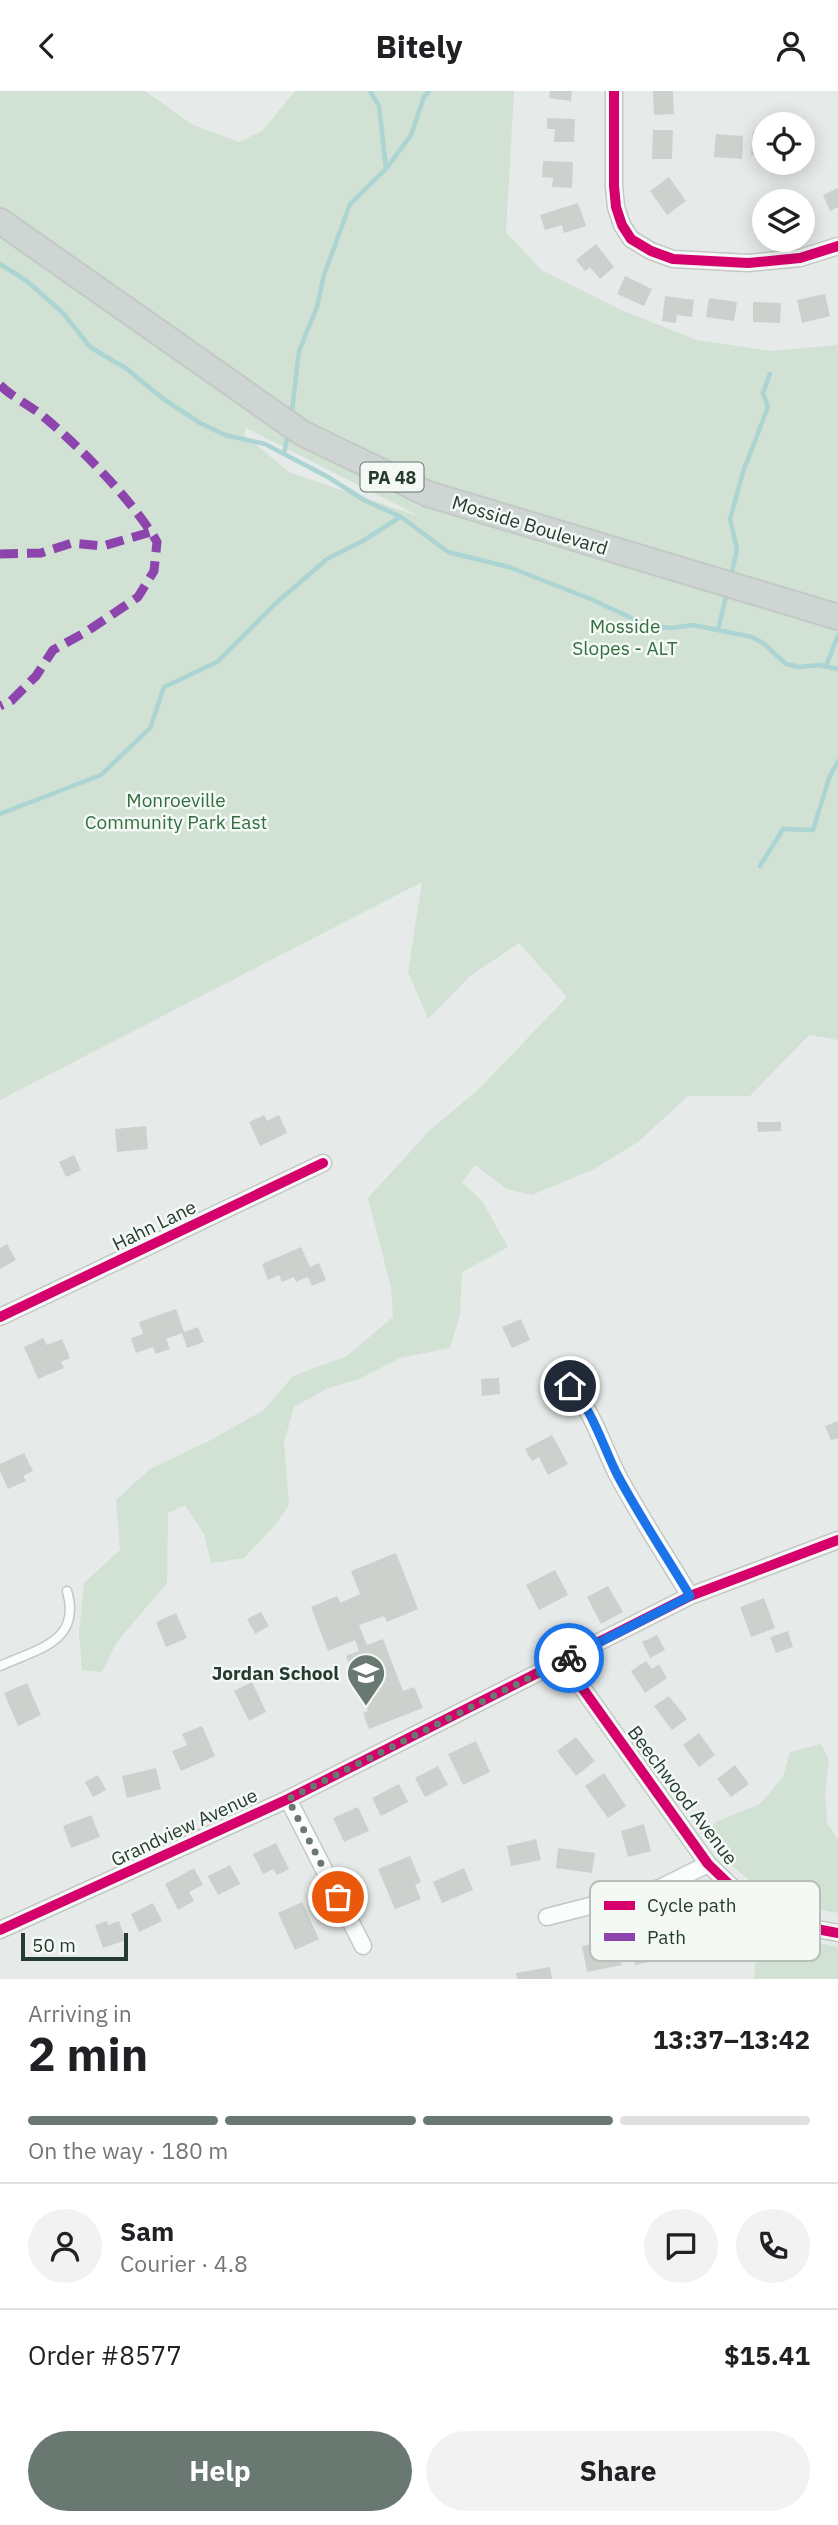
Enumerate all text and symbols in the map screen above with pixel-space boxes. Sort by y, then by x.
text: Bitely [375,25,463,67]
icon: back [28,27,66,65]
icon: person [772,27,810,65]
map controls [752,112,815,252]
button: locate [752,112,815,175]
button: layers [752,189,815,252]
road number: PA 48 [360,463,424,491]
street label: Mosside Boulevard [449,490,611,560]
park label: Mosside Slopes - ALT [572,614,678,660]
park label: Monroeville Community Park East [85,788,267,834]
street label: Hahn Lane [108,1194,200,1256]
pin [540,1356,600,1416]
icon: home [551,1367,589,1405]
courier [534,1623,604,1693]
icon: bike [550,1639,588,1677]
school or university icon: Jordan School [345,1652,387,1707]
place label: Jordan School [212,1661,339,1685]
street label: Beechwood Avenue [623,1721,743,1869]
street label: Grandview Avenue [107,1783,261,1871]
pin [308,1867,368,1927]
icon: bag [319,1878,357,1916]
legend [590,1881,820,1961]
text: Cycle path [647,1893,736,1917]
text: Path [647,1925,686,1949]
scale bar [21,1930,128,1962]
text: 50 m [32,1933,76,1957]
text: Arriving in [28,1998,132,2028]
text: 13:37–13:42 [653,2022,810,2056]
text: 2 min [28,2024,148,2084]
text: On the way · 180 m [28,2135,228,2165]
button: person [28,2209,102,2283]
button: chat [644,2209,718,2283]
button: phone [736,2209,810,2283]
text: Sam [120,2214,174,2248]
text: Courier · 4.8 [120,2248,248,2278]
text: Order #8577 [28,2338,182,2372]
text: $15.41 [724,2338,810,2372]
button: Help [28,2431,412,2511]
button: Share [426,2431,810,2511]

